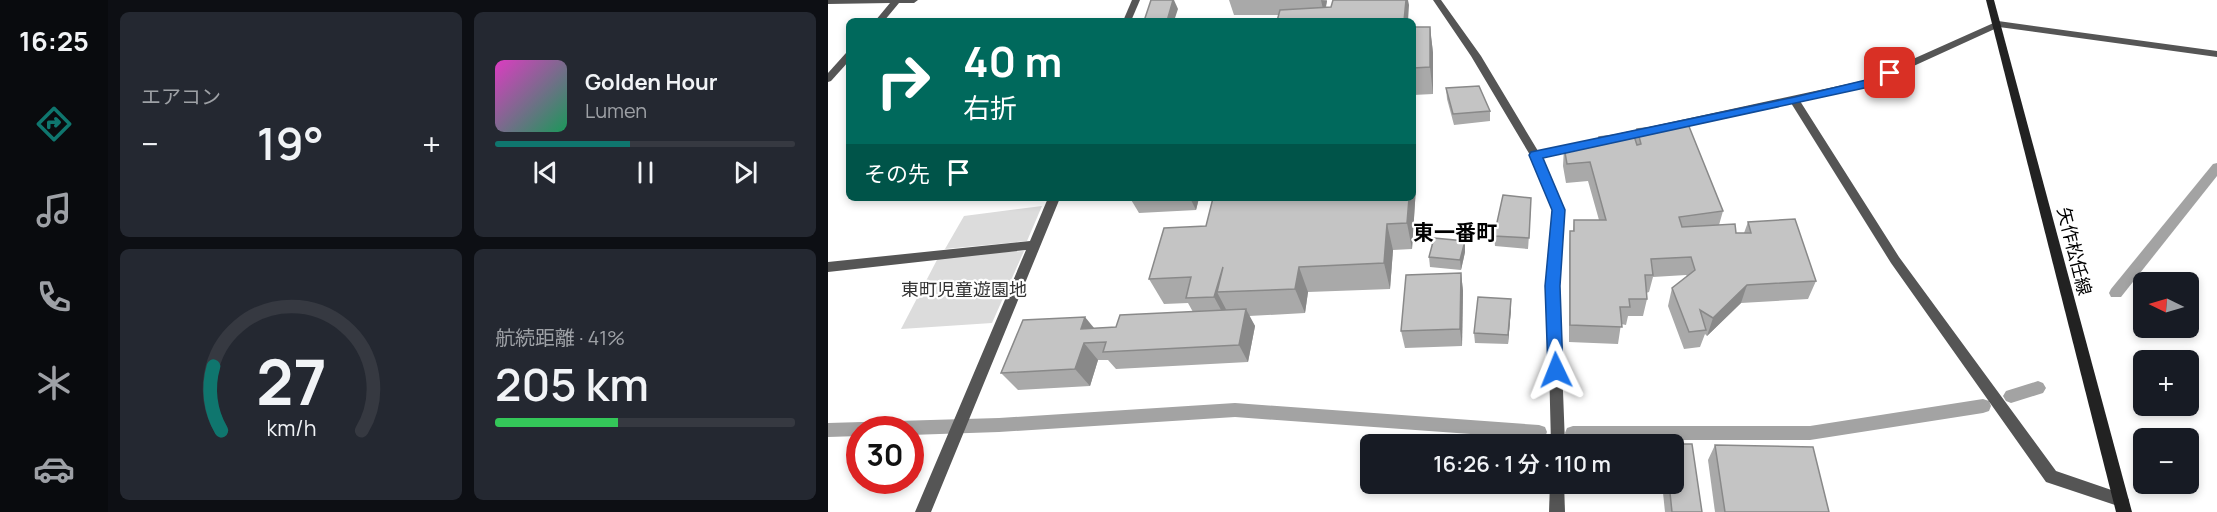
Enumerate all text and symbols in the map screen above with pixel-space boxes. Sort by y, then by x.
text: 16:25 [19,22,89,59]
text: 40 m [963,32,1062,90]
icon: right [864,42,942,120]
pin [1864,47,1915,98]
icon: arrive [1873,56,1906,89]
text: Golden Hour [585,67,718,97]
text: エアコン [141,83,221,110]
text: 右折 [963,89,1017,126]
text: Lumen [585,97,647,124]
icon: directions [33,103,75,145]
text: 19° [257,112,324,174]
text: − [141,121,159,166]
text: + [422,121,441,166]
icon: previous [529,156,562,189]
icon: pause [629,156,662,189]
icon: next [729,156,762,189]
icon: arrive [942,156,975,189]
text: その先 [864,159,930,189]
icon: music [33,189,75,231]
street label: 矢作松任線 [2052,204,2098,298]
district label: 東一番町 [1413,218,1497,246]
north arrow [2133,272,2199,338]
map controls [2133,272,2199,494]
icon: phone [33,276,75,318]
park label: 東町児童遊園地 [901,277,1027,301]
text: 航続距離 · 41% [495,324,625,351]
text: 27 [256,338,326,424]
position arrow [1524,338,1588,402]
button: + [2133,350,2199,416]
text: 205 km [495,353,649,415]
icon: climate [33,362,75,404]
text: km/h [266,414,316,443]
speed limit sign: 30 [846,416,924,494]
button: − [2133,428,2199,494]
icon: car [33,448,75,490]
text: 16:26 · 1 分 · 110 m [1433,449,1611,479]

